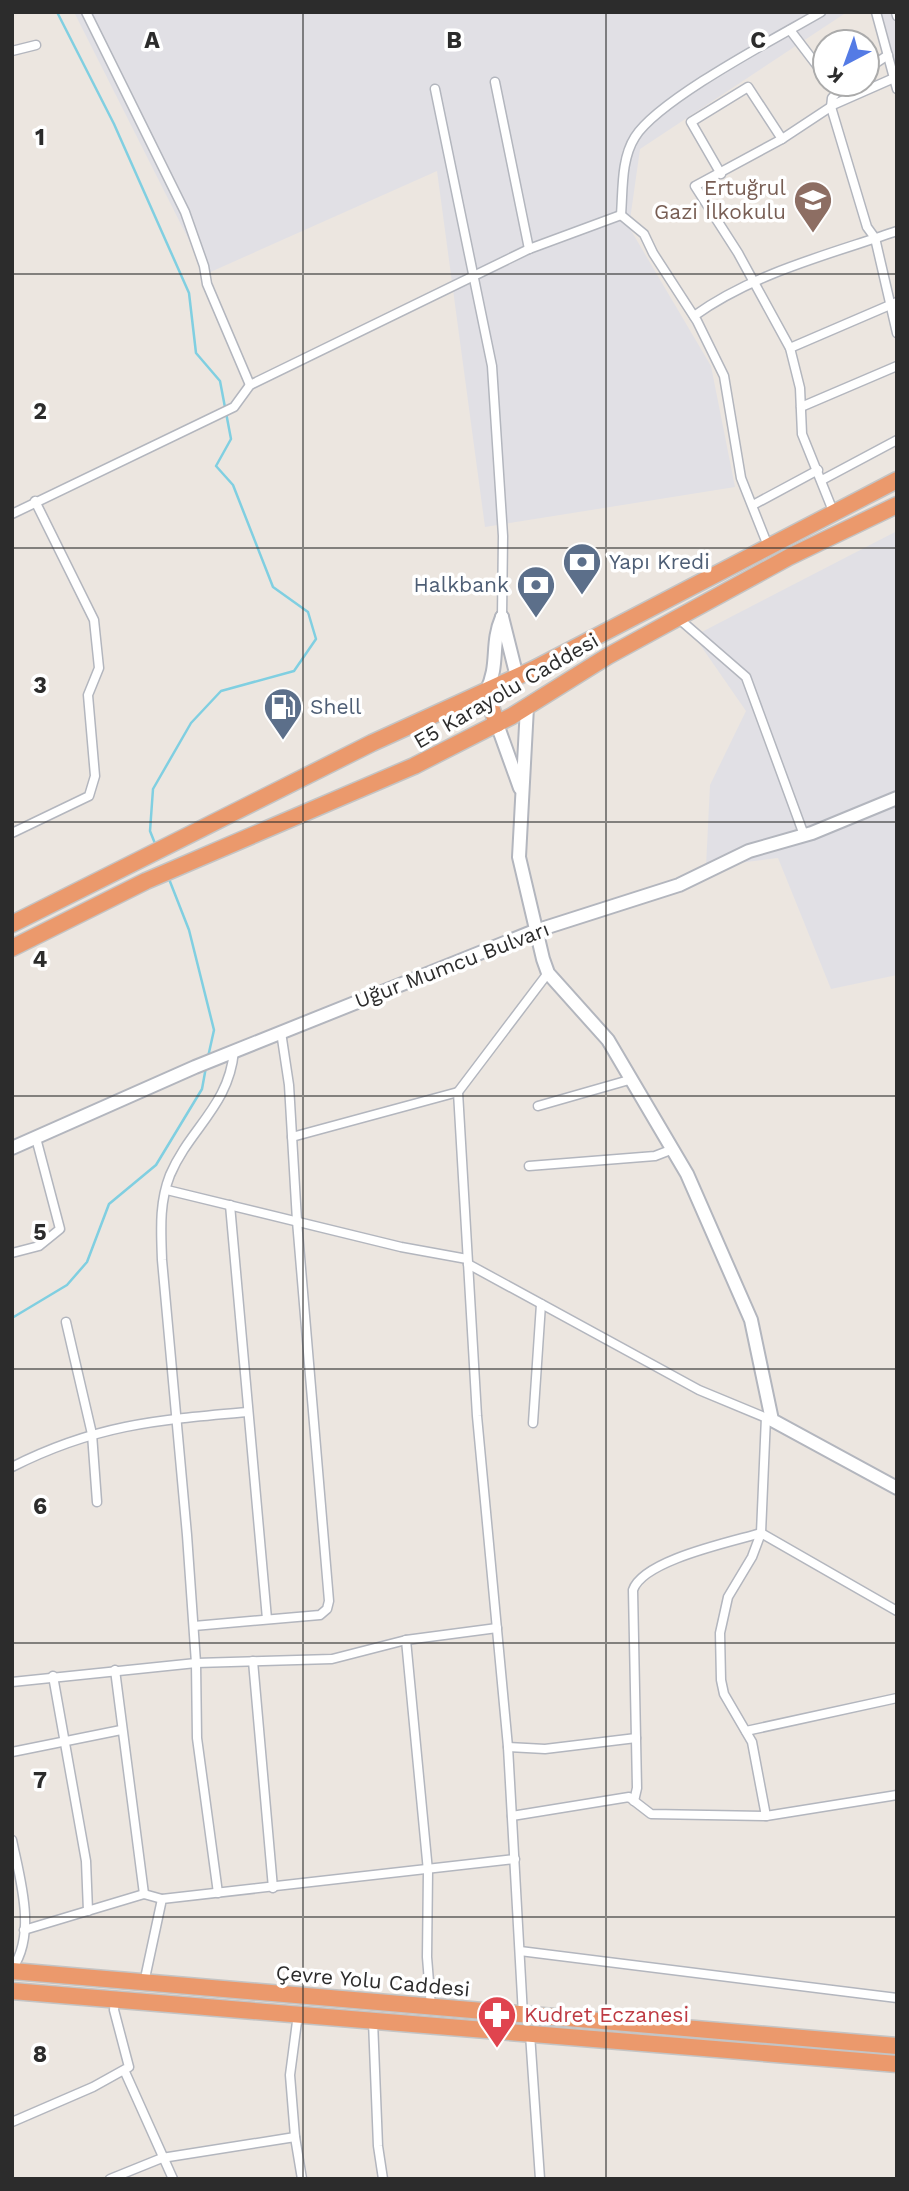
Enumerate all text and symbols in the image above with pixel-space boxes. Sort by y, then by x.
text: A [144,27,160,54]
text: B [446,27,462,54]
text: C [750,27,766,54]
north arrow [811,28,881,98]
text: K [823,62,848,88]
text: 1 [35,124,45,151]
place label: Ertuğrul Gazi İlkokulu [654,175,787,224]
school or university icon: Ertuğrul Gazi İlkokulu [792,179,834,234]
text: 2 [33,398,47,425]
bank icon: Yapı Kredi [561,541,603,596]
place label: Yapı Kredi [609,549,710,574]
bank icon: Halkbank [515,564,557,619]
place label: Halkbank [414,572,509,597]
street label: E5 Karayolu Caddesi [409,627,603,754]
text: 3 [33,672,47,699]
fuel station icon: Shell [262,686,304,741]
place label: Shell [310,694,362,719]
street label: Uğur Mumcu Bulvarı [351,916,552,1013]
text: 4 [33,946,48,973]
text: 5 [33,1219,47,1246]
text: 6 [33,1493,47,1520]
text: 7 [33,1767,47,1794]
street label: Çevre Yolu Caddesi [275,1960,471,2001]
pharmacy icon: Kudret Eczanesi [476,1994,518,2049]
place label: Kudret Eczanesi [524,2002,689,2027]
text: 8 [33,2041,47,2068]

